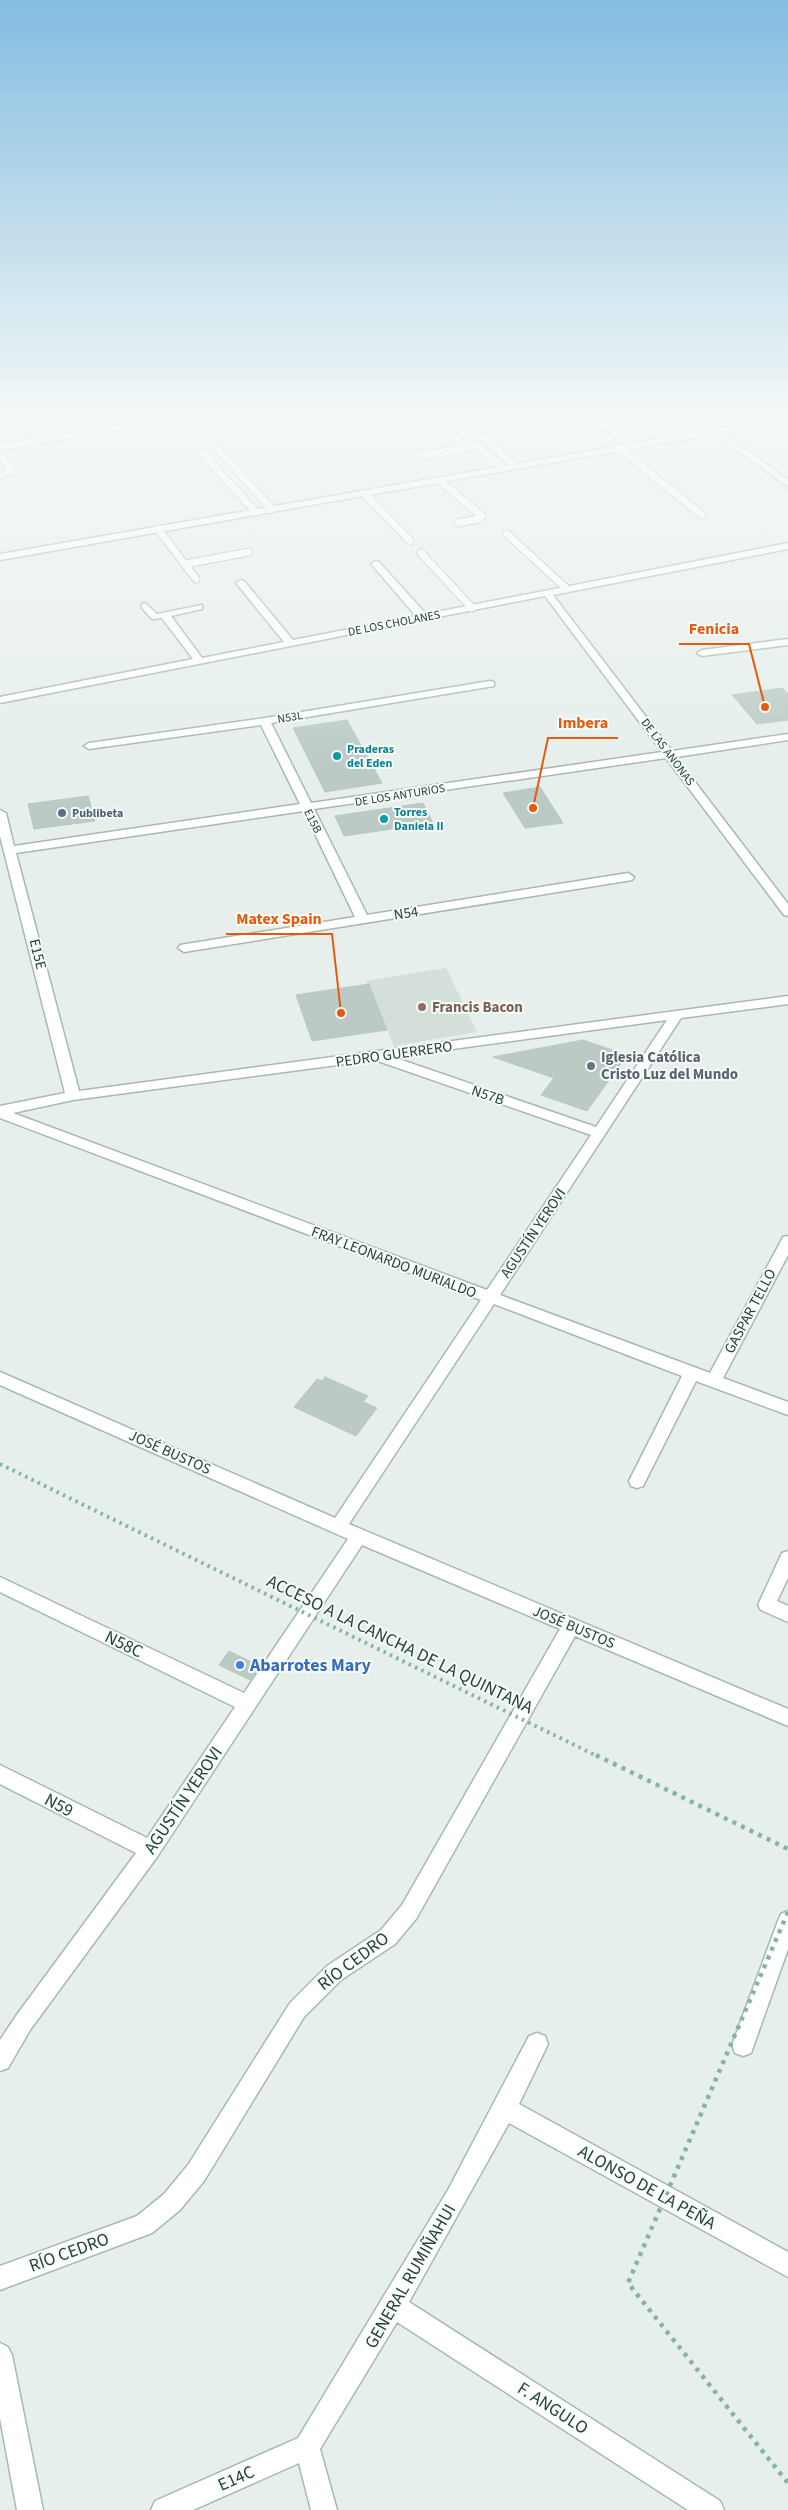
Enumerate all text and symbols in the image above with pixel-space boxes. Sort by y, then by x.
street label: DE LOS CHOLANES [346,606,442,641]
callout: Fenicia [679,613,749,644]
text: Fenicia [689,618,739,640]
street label: N53L [276,707,304,728]
callout: Imbera [548,707,618,738]
text: Imbera [558,712,608,734]
street label: DE LAS ANONAS [637,715,699,789]
place label: Praderas del Eden [347,741,394,772]
marker: Praderas del Eden [331,750,343,762]
street label: DE LOS ANTURIOS [354,780,446,811]
place label: Torres Daniela II [394,804,444,835]
place label: Publibeta [72,805,123,822]
street label: E15B [299,806,326,836]
marker: Publibeta [56,807,68,819]
marker: Torres Daniela II [378,813,390,825]
street label: N54 [392,901,420,926]
callout: Matex Spain [226,903,332,934]
text: Matex Spain [236,908,322,930]
street label: E15E [24,937,51,972]
place label: Francis Bacon [432,997,523,1018]
marker: Francis Bacon [416,1001,428,1013]
street label: PEDRO GUERRERO [334,1036,454,1073]
place label: Iglesia Católica Cristo Luz del Mundo [601,1047,738,1085]
marker: Iglesia Católica Cristo Luz del Mundo [585,1060,597,1072]
street label: N57B [469,1080,507,1111]
street label: AGUSTÍN YEROVI [496,1184,571,1282]
street label: FRAY LEONARDO MURIALDO [308,1221,479,1304]
street label: GASPAR TELLO [719,1265,782,1357]
street label: JOSÉ BUSTOS [125,1425,214,1480]
street label: ACCESO A LA CANCHA DE LA QUINTANA [262,1569,537,1720]
street label: JOSÉ BUSTOS [529,1601,618,1654]
street label: N58C [100,1624,147,1664]
place label: Abarrotes Mary [249,1653,372,1678]
marker: Abarrotes Mary [234,1659,246,1671]
street label: AGUSTÍN YEROVI [138,1741,229,1859]
street label: N59 [40,1787,78,1823]
street label: RÍO CEDRO [312,1926,394,1997]
street label: ALONSO DE LA PEÑA [573,2139,720,2236]
street label: GENERAL RUMIÑAHUI [359,2199,462,2353]
street label: RÍO CEDRO [26,2226,113,2279]
street label: F. ANGULO [512,2376,593,2441]
street label: E14C [214,2459,258,2498]

